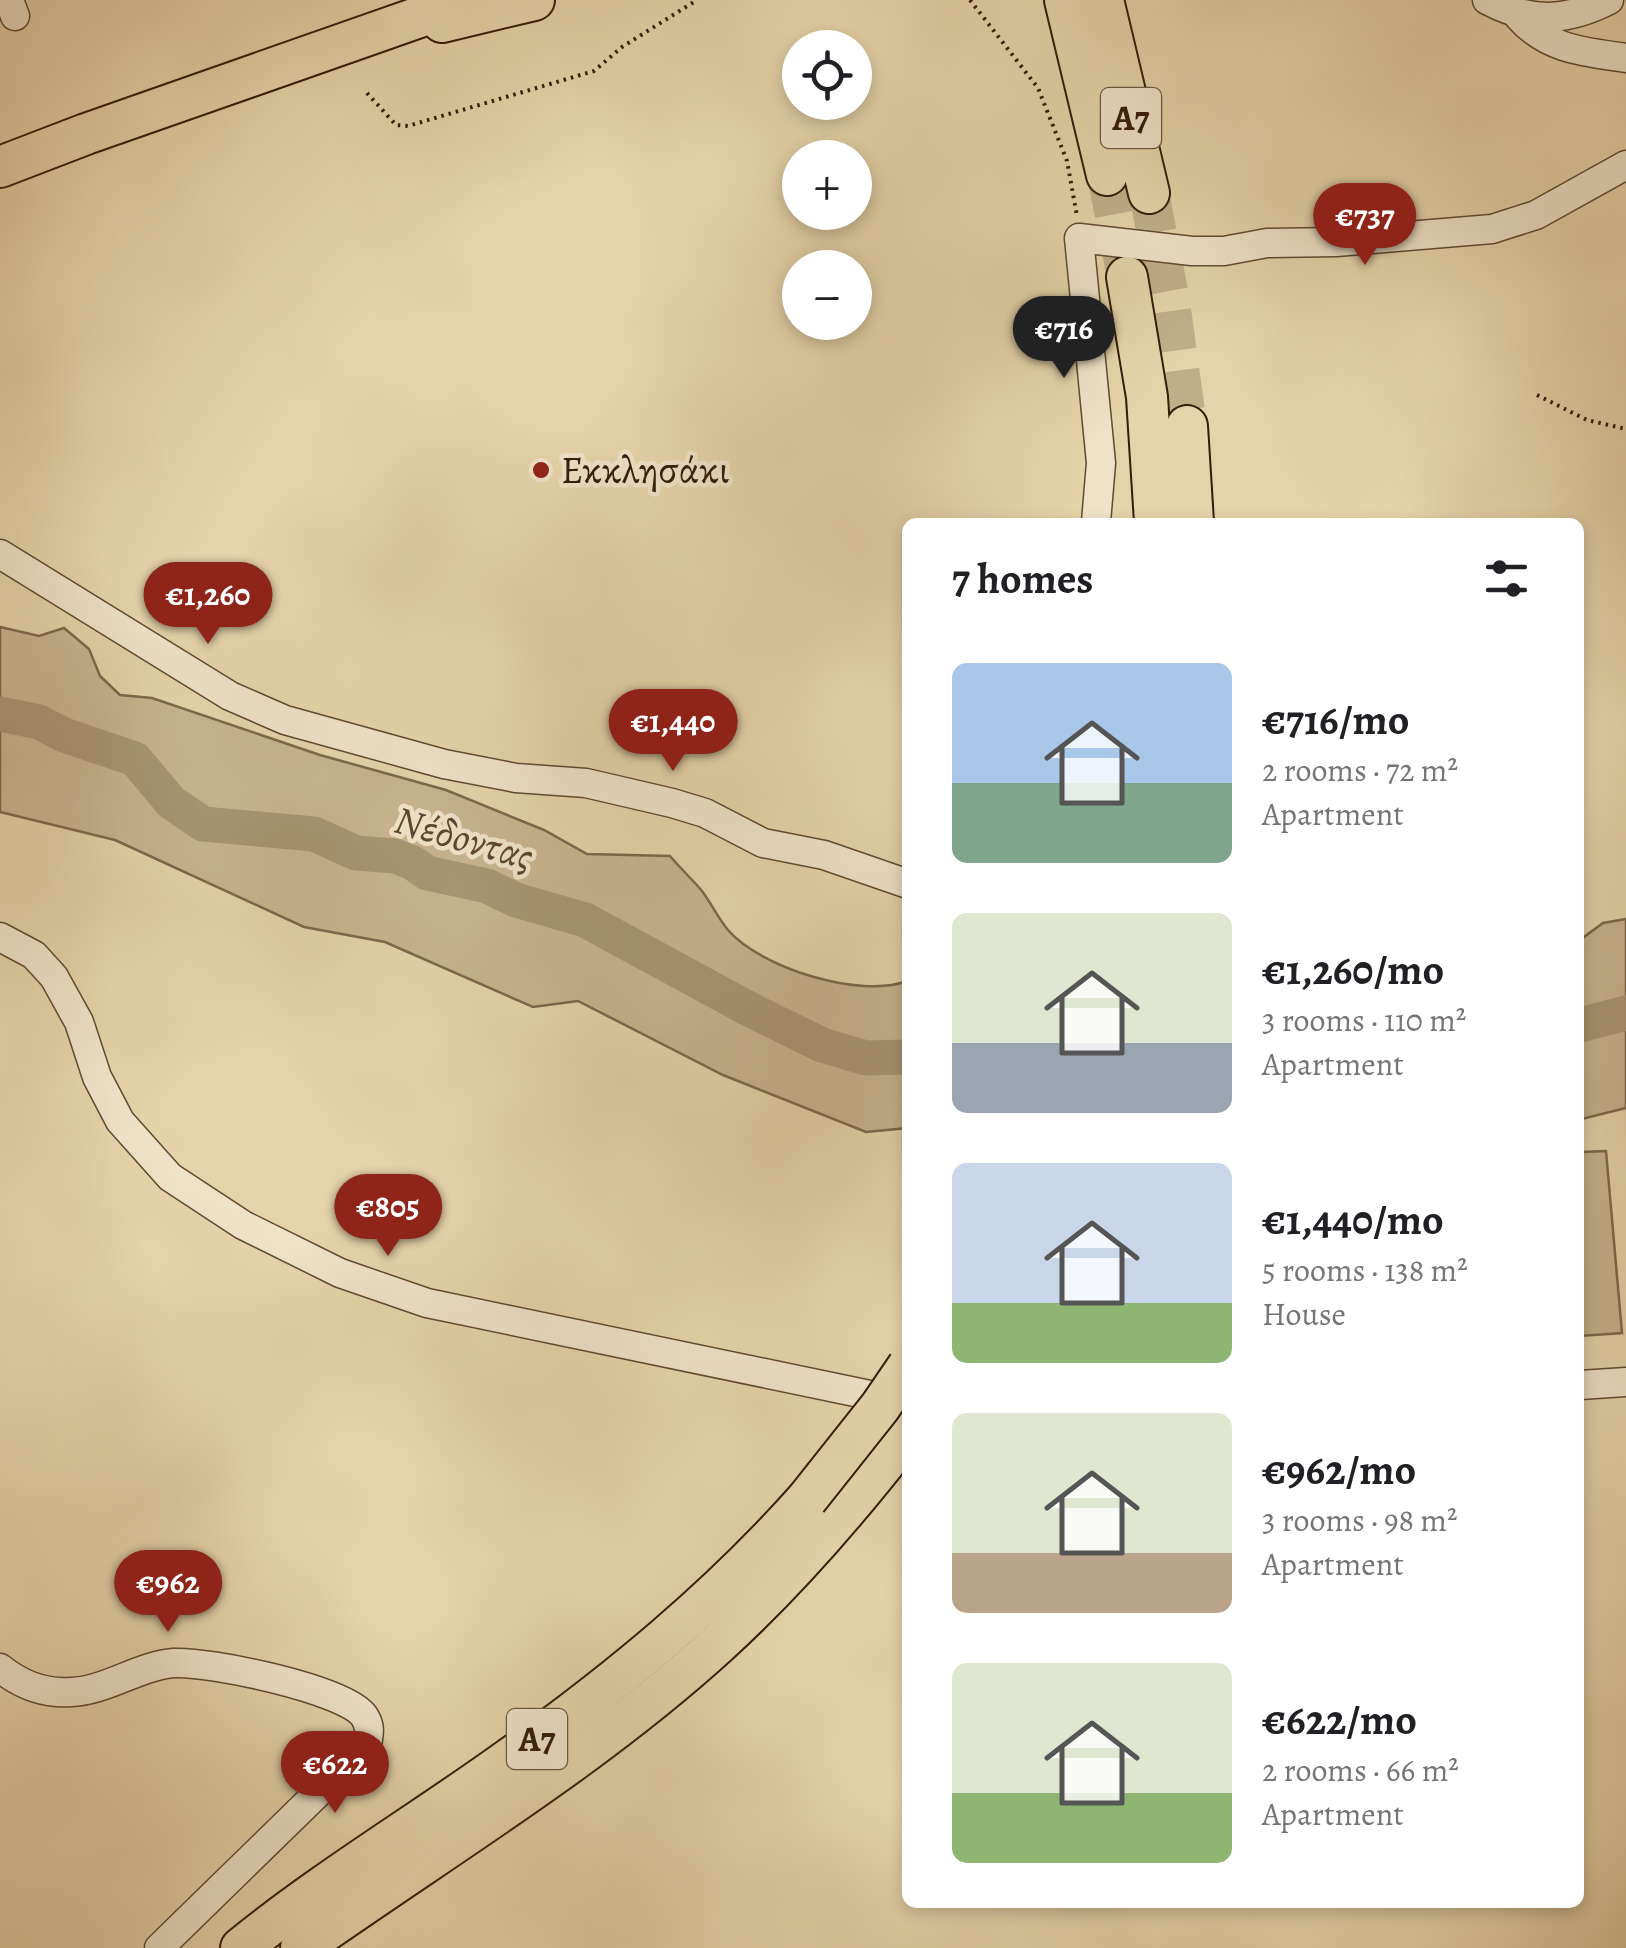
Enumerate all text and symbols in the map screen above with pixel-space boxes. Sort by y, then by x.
map controls [782,30,872,340]
button: locate [782,30,872,120]
road number: Α7 [1101,88,1161,148]
button: + [782,140,872,230]
pin: €737 [1306,183,1424,268]
text: €737 [1335,193,1395,237]
button: − [782,250,872,340]
pin: €716 [1005,296,1123,381]
text: €716 [1035,306,1093,350]
place label: Εκκλησάκι [561,444,729,496]
marker: Εκκλησάκι [530,459,552,481]
text: 7 homes [952,550,1093,607]
icon: filters [1479,551,1534,606]
pin: €1,260 [127,562,289,647]
text: €1,260 [166,572,250,616]
pin: €1,440 [592,689,754,774]
text: €716/mo [1262,691,1409,748]
text: €1,440 [631,699,715,743]
icon: home [1032,703,1152,823]
text: 2 rooms · 72 m² [1262,748,1458,792]
water label: Νέδoντας [388,792,540,884]
text: Apartment [1262,792,1404,836]
text: €1,260/mo [1262,941,1444,998]
icon: home [1032,953,1152,1073]
text: 3 rooms · 110 m² [1262,998,1466,1042]
text: Apartment [1262,1042,1404,1086]
pin: €805 [329,1174,447,1259]
text: €805 [356,1184,420,1228]
text: €1,440/mo [1262,1191,1444,1248]
icon: home [1032,1203,1152,1323]
text: 5 rooms · 138 m² [1262,1248,1468,1292]
text: House [1262,1292,1346,1336]
text: €962/mo [1262,1441,1416,1498]
icon: home [1032,1453,1152,1573]
text: 3 rooms · 98 m² [1262,1498,1458,1542]
text: Apartment [1262,1542,1404,1586]
pin: €962 [109,1550,227,1635]
text: €962 [136,1560,200,1604]
text: €622/mo [1262,1691,1417,1748]
icon: home [1032,1703,1152,1823]
road number: Α7 [507,1709,567,1769]
pin: €622 [276,1731,394,1816]
text: €622 [303,1741,367,1785]
text: 2 rooms · 66 m² [1262,1748,1459,1792]
text: Apartment [1262,1792,1404,1836]

